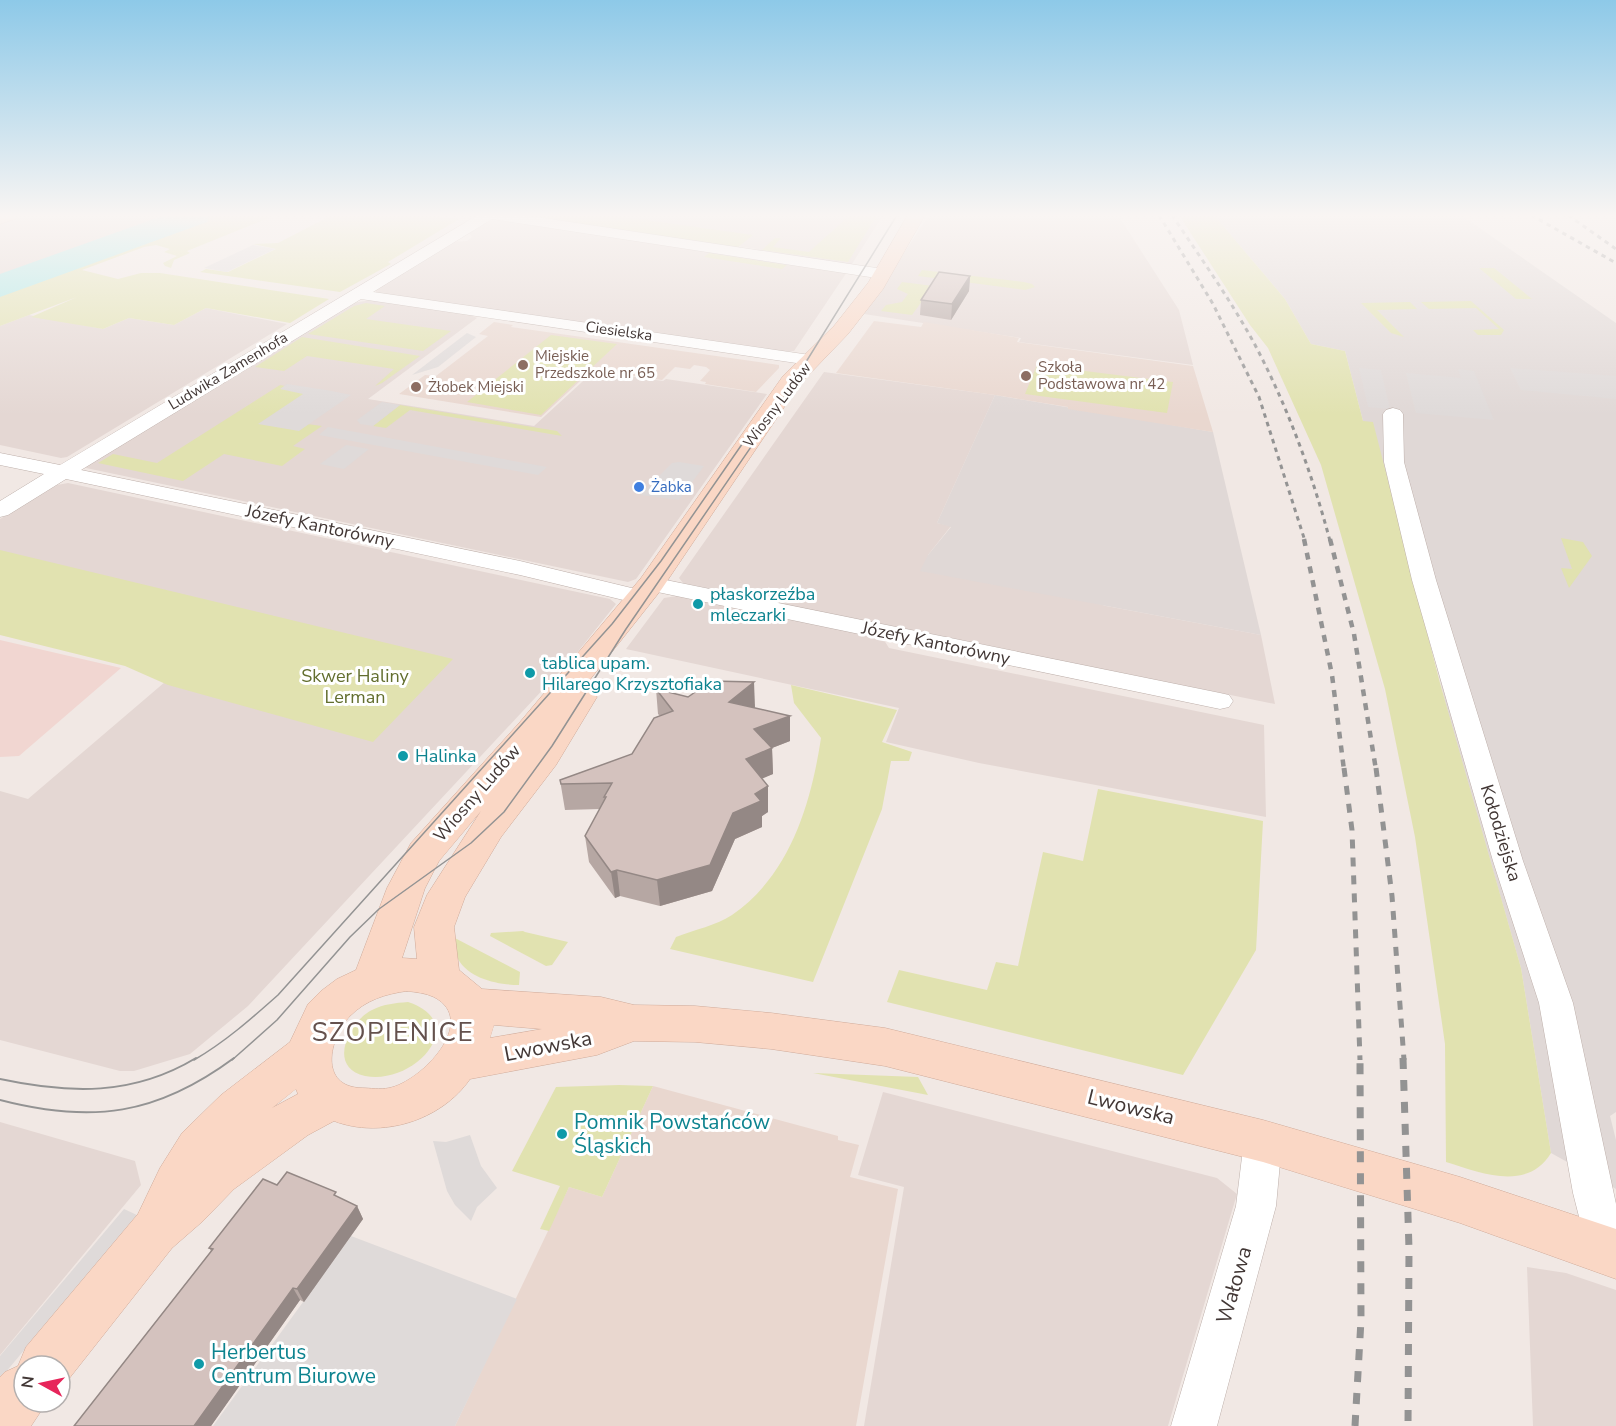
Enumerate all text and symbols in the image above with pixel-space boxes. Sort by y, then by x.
street label: Ciesielska [584,316,654,346]
street label: Ludwika Zamenhofa [165,327,291,415]
place label: Miejskie Przedszkole nr 65 [535,346,655,383]
place label: Szkoła Podstawowa nr 42 [1038,357,1165,394]
marker: Miejskie Przedszkole nr 65 [516,358,530,372]
street label: Wiosny Ludów [738,358,816,452]
marker: Szkoła Podstawowa nr 42 [1019,369,1033,383]
place label: Żłobek Miejski [428,377,524,397]
marker: Żłobek Miejski [409,380,423,394]
place label: Żabka [651,477,692,497]
marker: Żabka [632,480,646,494]
street label: Józefy Kantorówny [243,498,397,554]
place label: płaskorzeźba mleczarki [710,582,815,627]
marker: płaskorzeźba mleczarki [691,597,705,611]
street label: Józefy Kantorówny [859,615,1013,671]
place label: tablica upam. Hilarego Krzysztofiaka [542,651,722,696]
park label: Skwer Haliny Lerman [301,664,410,709]
marker: tablica upam. Hilarego Krzysztofiaka [523,666,537,680]
street label: Wiosny Ludów [428,739,526,847]
place label: Halinka [415,744,476,768]
marker: Halinka [396,749,410,763]
street label: Kołodziejska [1475,782,1527,884]
district label: SZOPIENICE [312,1015,474,1050]
street label: Lwowska [502,1024,594,1068]
street label: Lwowska [1085,1083,1177,1131]
place label: Pomnik Powstańców Śląskich [574,1108,770,1160]
marker: Pomnik Powstańców Śląskich [555,1127,569,1141]
street label: Wałowa [1210,1243,1258,1327]
place label: Herbertus Centrum Biurowe [211,1338,376,1390]
north arrow [12,1354,72,1414]
marker: Herbertus Centrum Biurowe [192,1357,206,1371]
text: N [16,1375,40,1390]

